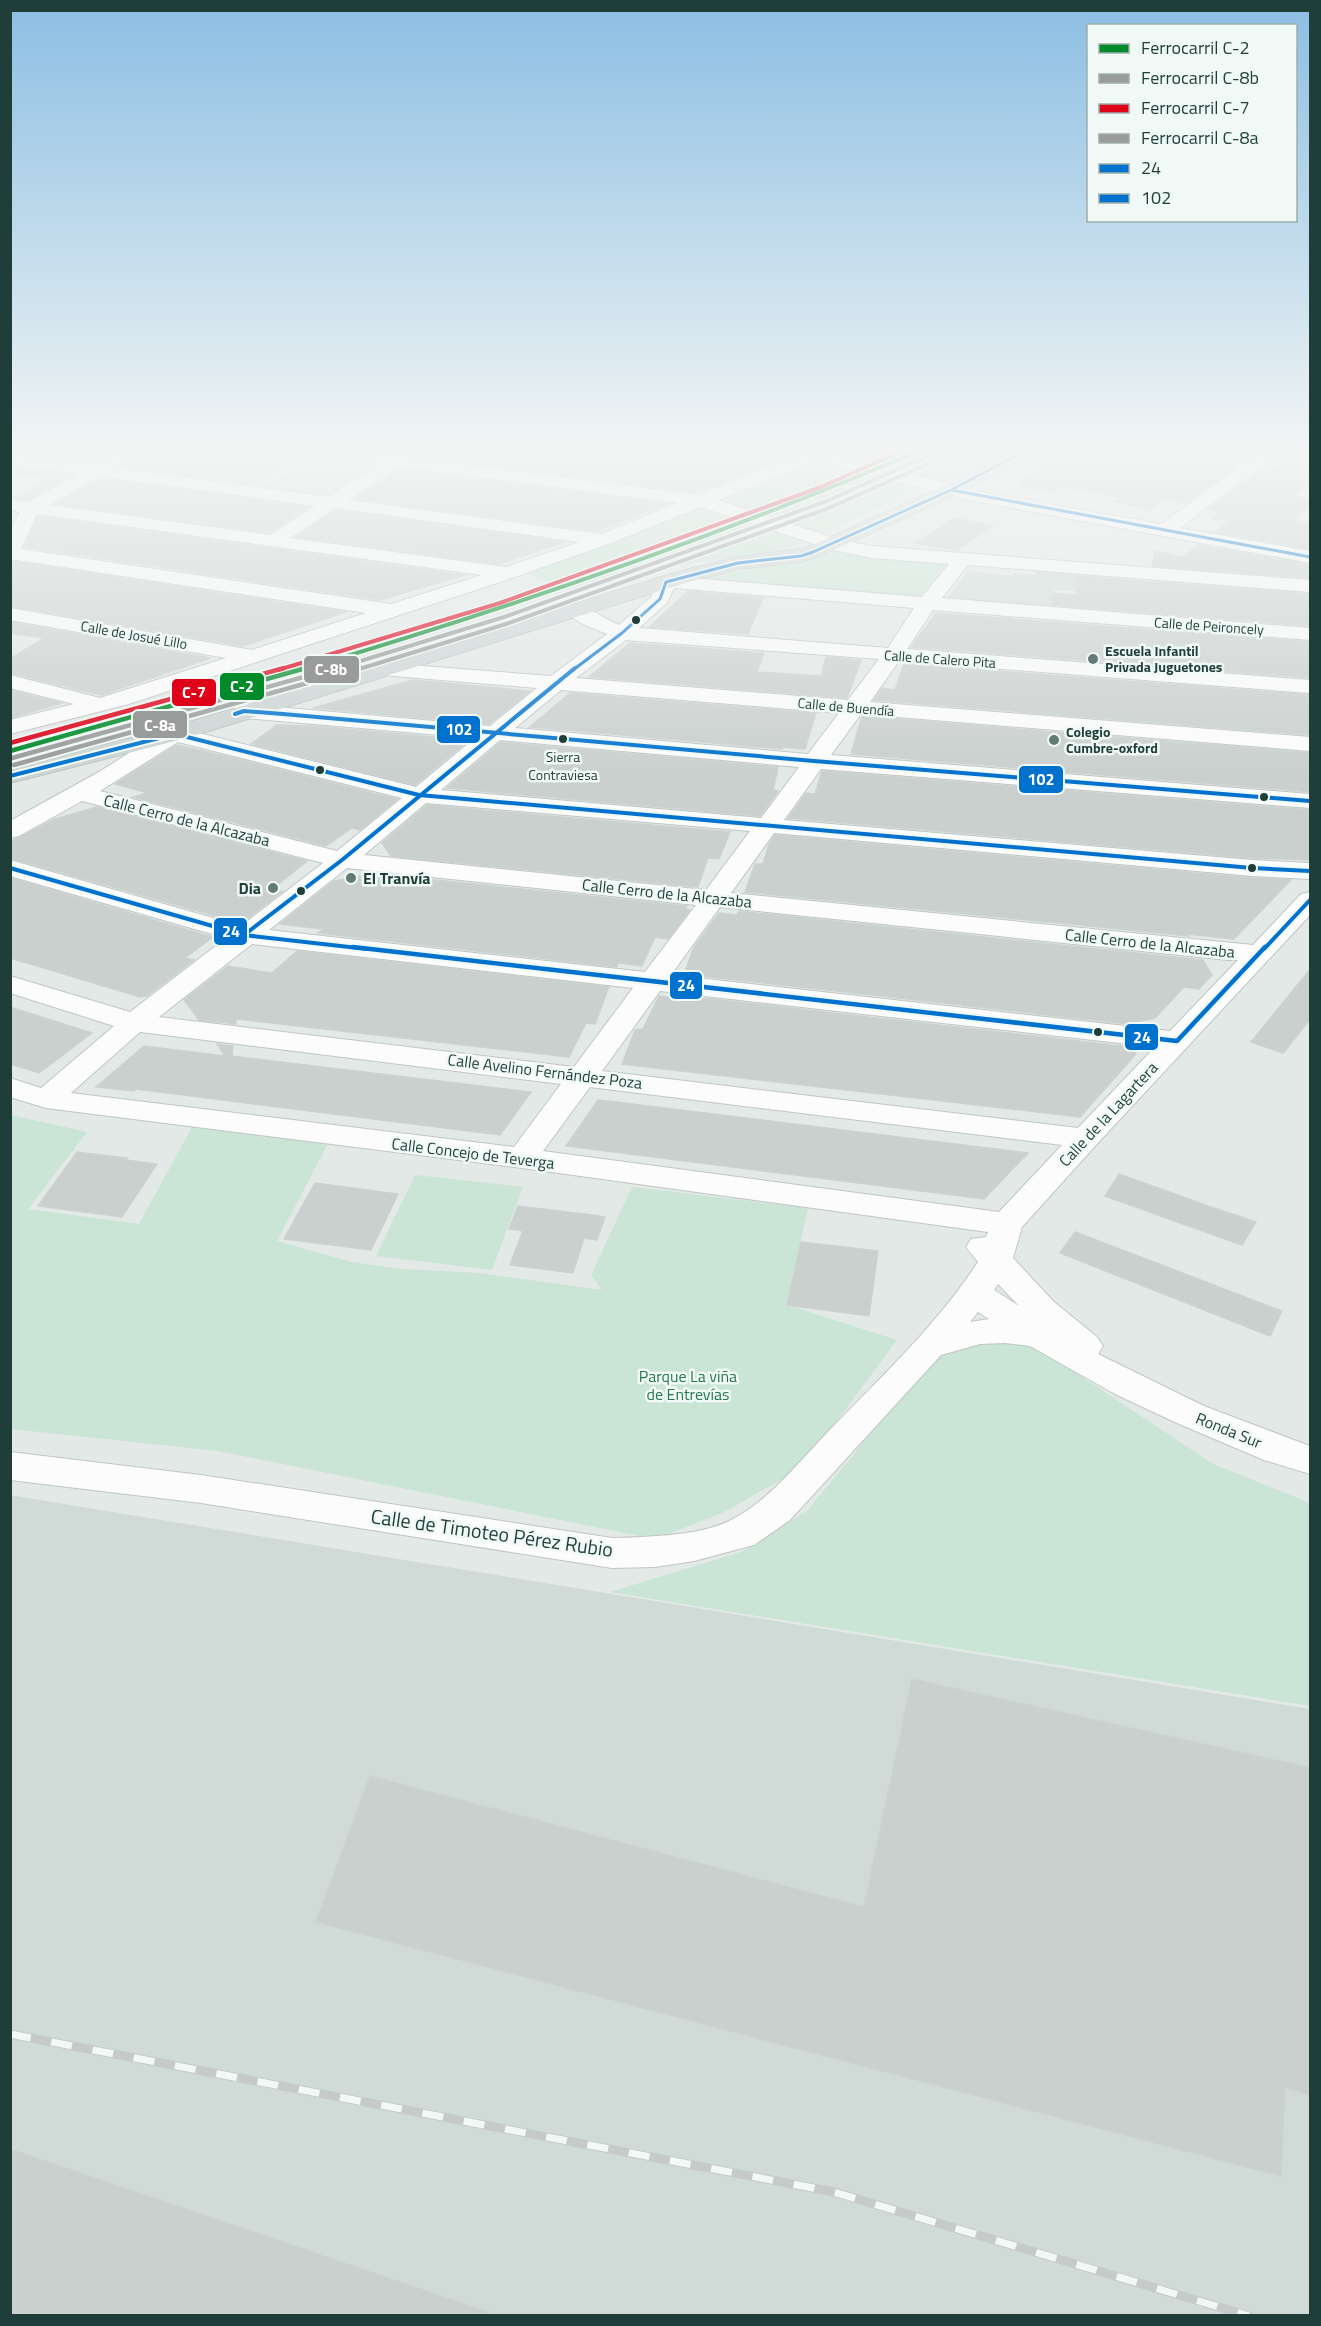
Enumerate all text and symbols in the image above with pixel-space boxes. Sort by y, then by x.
legend [1087,24,1297,222]
text: Ferrocarril C-2 [1141,34,1250,61]
text: Ferrocarril C-8b [1141,64,1259,91]
text: Ferrocarril C-7 [1141,94,1250,121]
text: Ferrocarril C-8a [1141,124,1259,151]
text: 24 [1141,154,1161,181]
text: 102 [1141,184,1171,211]
street label: Calle de Peironcely [1153,611,1265,640]
unlabelled marker [630,614,642,626]
street label: Calle de Josué Lillo [79,615,189,654]
place label: Escuela Infantil Privada Juguetones [1105,640,1223,677]
street label: Calle de Calero Pita [883,644,997,673]
marker: Escuela Infantil Privada Juguetones [1086,652,1100,666]
line badge: C-8b [303,655,360,684]
text: C-8b [315,657,348,681]
line badge: C-2 [219,672,265,701]
text: C-2 [230,674,254,698]
line badge: C-7 [171,678,217,707]
text: C-7 [182,680,206,704]
street label: Calle de Buendía [797,692,895,721]
line badge: C-8a [132,710,188,739]
text: C-8a [144,713,176,737]
line badge: 102 [436,715,481,744]
text: 102 [446,717,472,741]
place label: Colegio Cumbre-oxford [1066,721,1158,758]
marker: Sierra Contraviesa [557,733,569,745]
marker: Colegio Cumbre-oxford [1047,733,1061,747]
place label: Sierra Contraviesa [528,746,598,785]
unlabelled marker [314,764,326,776]
line badge: 102 [1018,765,1064,794]
text: 102 [1028,767,1054,791]
street label: Calle Cerro de la Alcazaba [101,788,273,852]
unlabelled marker [1258,791,1270,803]
unlabelled marker [1246,862,1258,874]
place label: El Tranvía [363,866,430,890]
marker: El Tranvía [344,871,358,885]
street label: Calle Cerro de la Alcazaba [581,872,753,914]
place label: Dia [238,876,261,900]
marker: Dia [266,881,280,895]
unlabelled marker [295,885,307,897]
line badge: 24 [213,917,248,946]
text: 24 [222,919,240,943]
street label: Calle Cerro de la Alcazaba [1064,922,1236,964]
line badge: 24 [669,971,703,1000]
text: 24 [677,973,695,997]
line badge: 24 [1124,1023,1159,1051]
text: 24 [1133,1025,1151,1049]
unlabelled marker [1092,1026,1104,1038]
street label: Calle Avelino Fernández Poza [446,1047,644,1095]
street label: Calle de la Lagartera [1053,1056,1163,1172]
street label: Calle Concejo de Teverga [390,1131,556,1175]
park label: Parque La viña de Entrevías [639,1364,737,1406]
street label: Ronda Sur [1192,1406,1266,1454]
street label: Calle de Timoteo Pérez Rubio [369,1500,615,1565]

